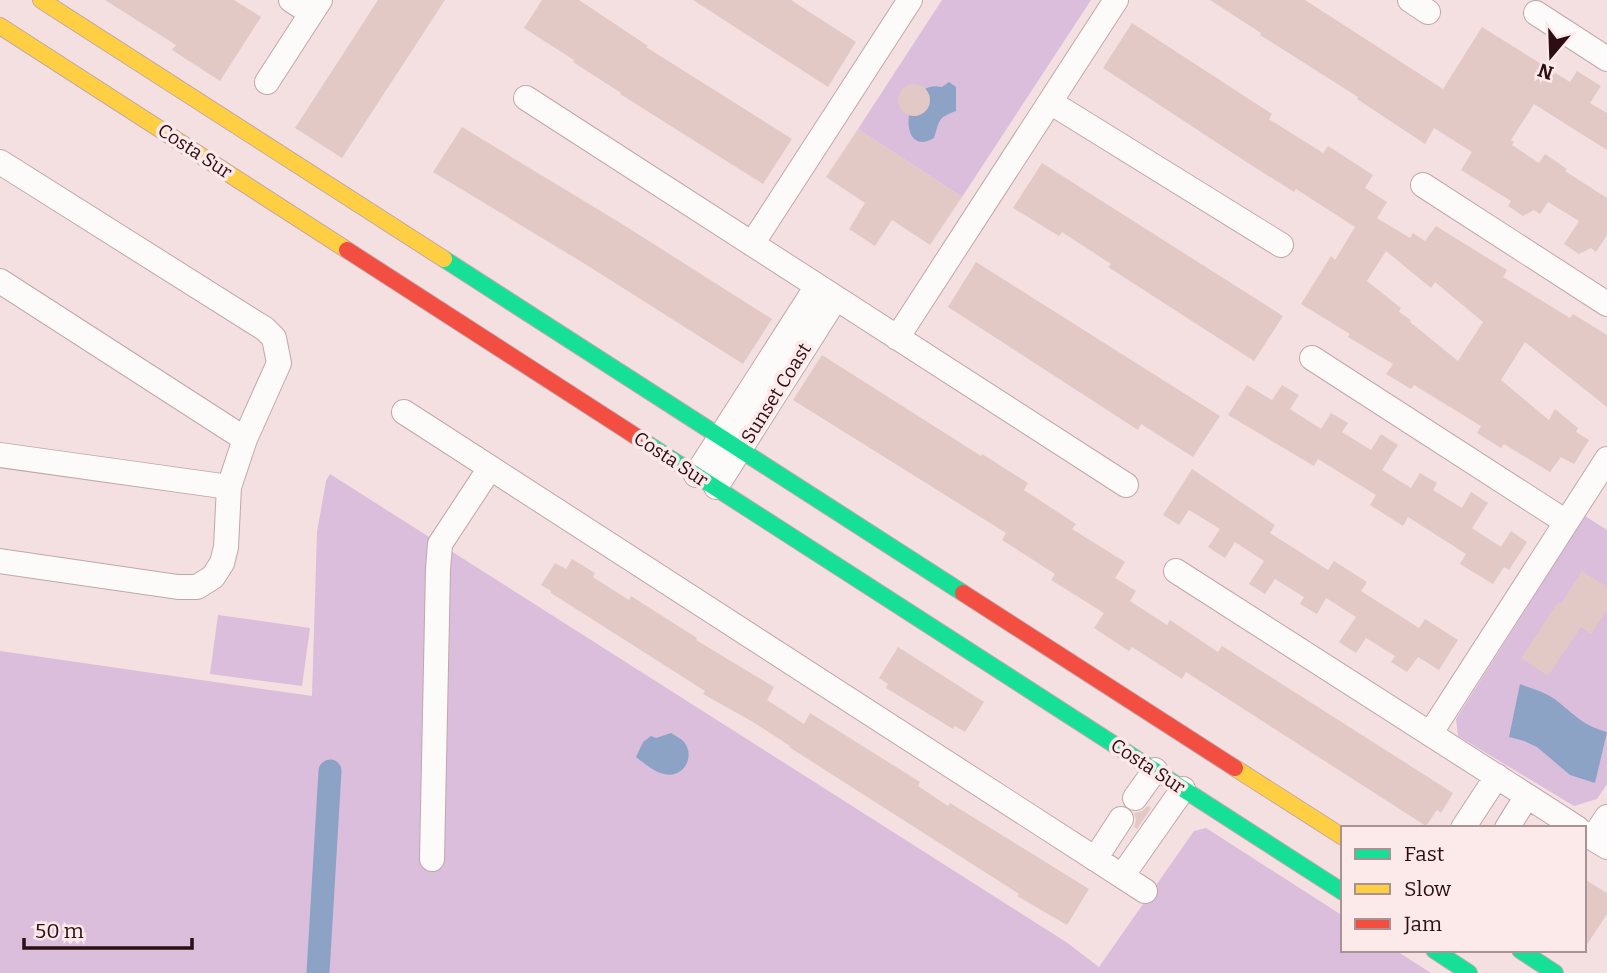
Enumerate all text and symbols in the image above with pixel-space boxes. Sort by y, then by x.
north arrow [1516,21,1586,91]
text: N [1535,58,1556,85]
street label: Costa Sur [154,119,237,184]
street label: Sunset Coast [736,338,816,447]
street label: Costa Sur [630,427,713,492]
street label: Costa Sur [1107,734,1190,799]
legend [1341,826,1586,952]
text: Fast [1404,841,1445,867]
text: Slow [1404,876,1451,902]
scale bar [24,906,192,950]
text: Jam [1403,911,1442,937]
text: 50 m [35,918,84,944]

